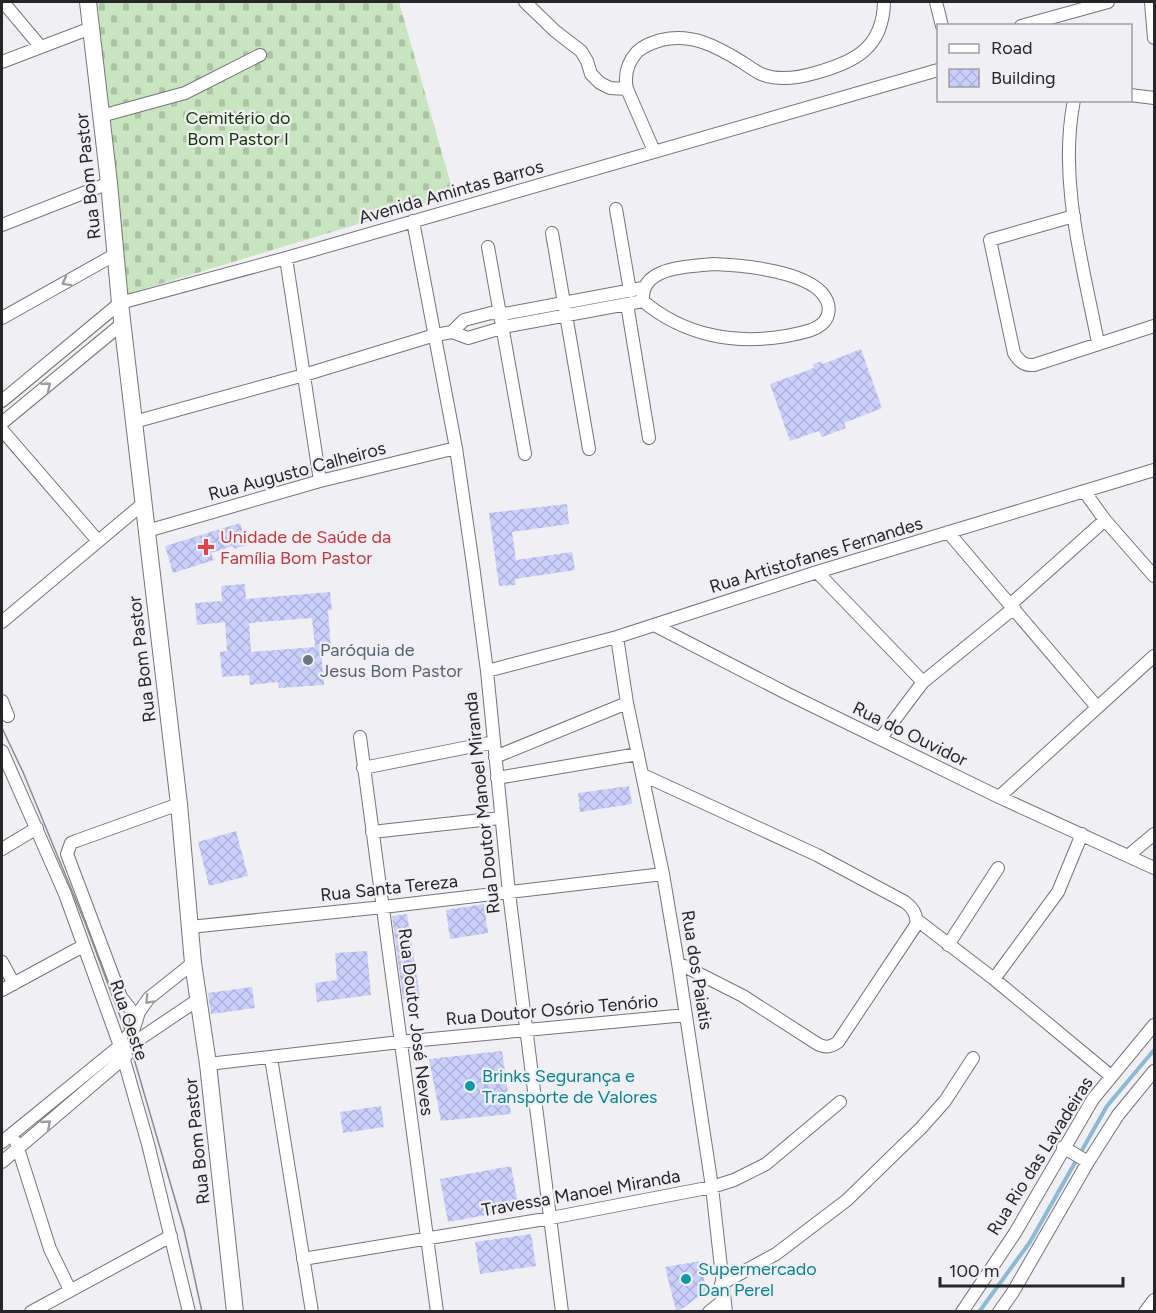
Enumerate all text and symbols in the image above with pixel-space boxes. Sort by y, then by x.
legend [937,24,1132,102]
text: Road [991,37,1032,59]
text: Building [991,67,1056,89]
park label: Cemitério do Bom Pastor I [185,107,291,150]
street label: Rua Bom Pastor [70,112,106,240]
street label: Avenida Amintas Barros [356,155,546,229]
one-way arrow [61,275,72,287]
one-way arrow [40,383,51,394]
street label: Rua Augusto Calheiros [206,437,388,505]
street label: Rua Artistofanes Fernandes [707,512,925,598]
place label: Unidade de Saúde da Família Bom Pastor [220,526,391,569]
marker: Unidade de Saúde da Família Bom Pastor [197,538,215,556]
street label: Rua Bom Pastor [123,595,161,723]
place label: Paróquia de Jesus Bom Pastor [320,639,463,682]
marker: Paróquia de Jesus Bom Pastor [301,653,315,667]
street label: Rua Doutor Manoel Miranda [459,691,505,915]
street label: Rua do Ouvidor [849,697,971,771]
street label: Rua Santa Tereza [319,870,459,906]
street label: Rua dos Paiatis [677,909,717,1031]
street label: Rua Doutor José Neves [394,927,438,1117]
street label: Rua Oeste [105,977,153,1063]
street label: Rua Doutor Osório Tenório [445,990,659,1030]
one-way arrow [145,993,156,1004]
place label: Brinks Segurança e Transporte de Valores [482,1065,657,1108]
street label: Rua Rio das Lavadeiras [982,1073,1098,1239]
street label: Rua Bom Pastor [179,1077,215,1205]
marker: Brinks Segurança e Transporte de Valores [463,1079,477,1093]
one-way arrow [40,1120,50,1131]
street label: Travessa Manoel Miranda [480,1165,682,1221]
scale bar [940,1250,1123,1288]
place label: Supermercado Dan Perel [698,1258,817,1301]
text: 100 m [949,1260,999,1282]
marker: Supermercado Dan Perel [679,1272,693,1286]

